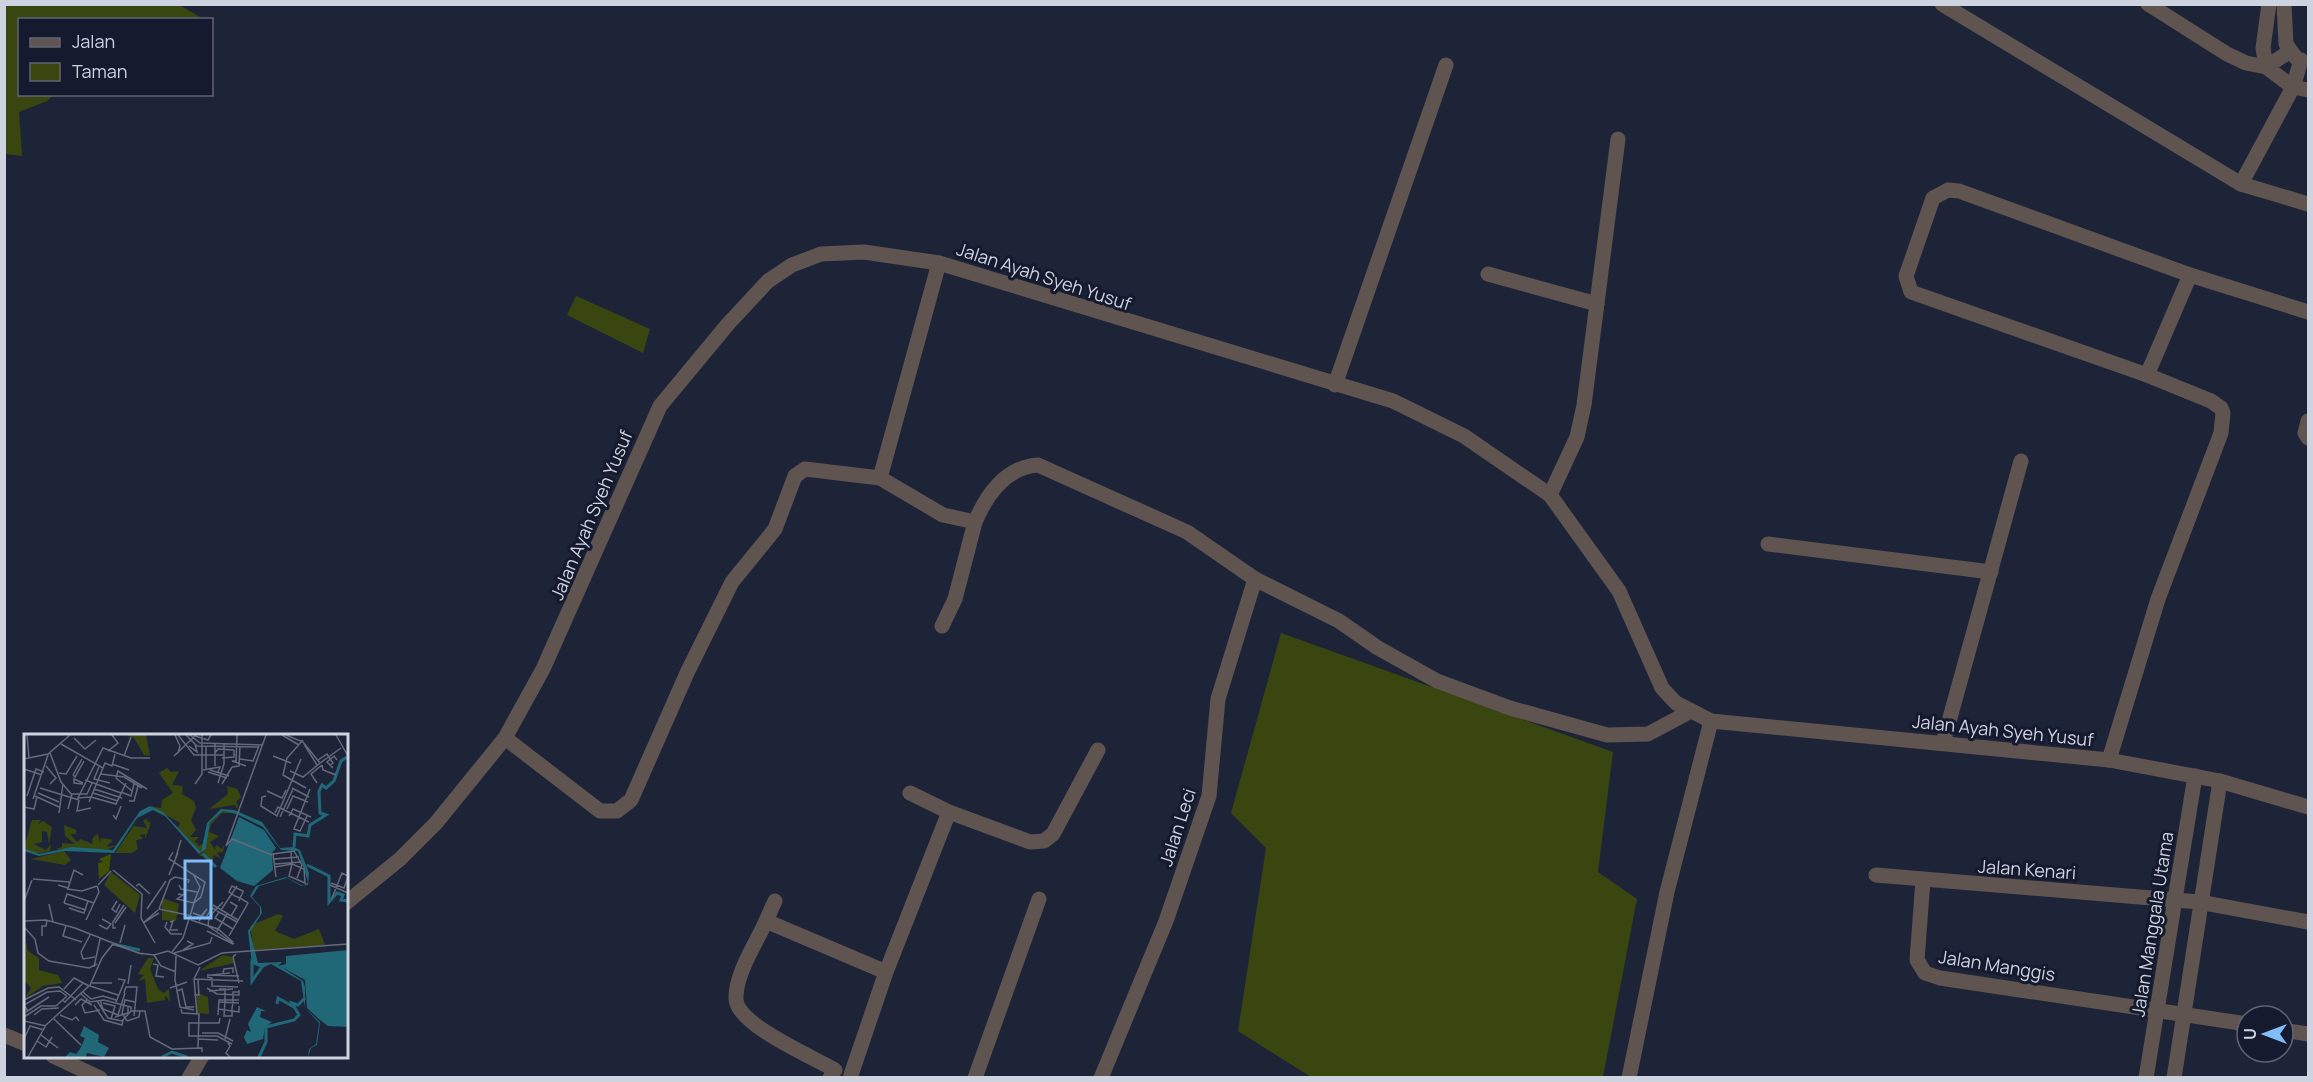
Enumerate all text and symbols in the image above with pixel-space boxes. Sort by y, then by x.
legend [18,18,213,96]
text: Jalan [72,29,115,53]
text: Taman [72,59,127,83]
street label: Jalan Ayah Syeh Yusuf [954,236,1135,316]
street label: Jalan Ayah Syeh Yusuf [544,426,638,604]
street label: Jalan Ayah Syeh Yusuf [1911,709,2095,752]
inset map [24,734,348,1058]
street label: Jalan Leci [1153,785,1201,869]
street label: Jalan Manggala Utama [2126,830,2178,1018]
street label: Jalan Kenari [1977,854,2077,884]
street label: Jalan Manggis [1937,944,2057,986]
north arrow [2235,1004,2295,1064]
text: U [2239,1028,2261,1040]

